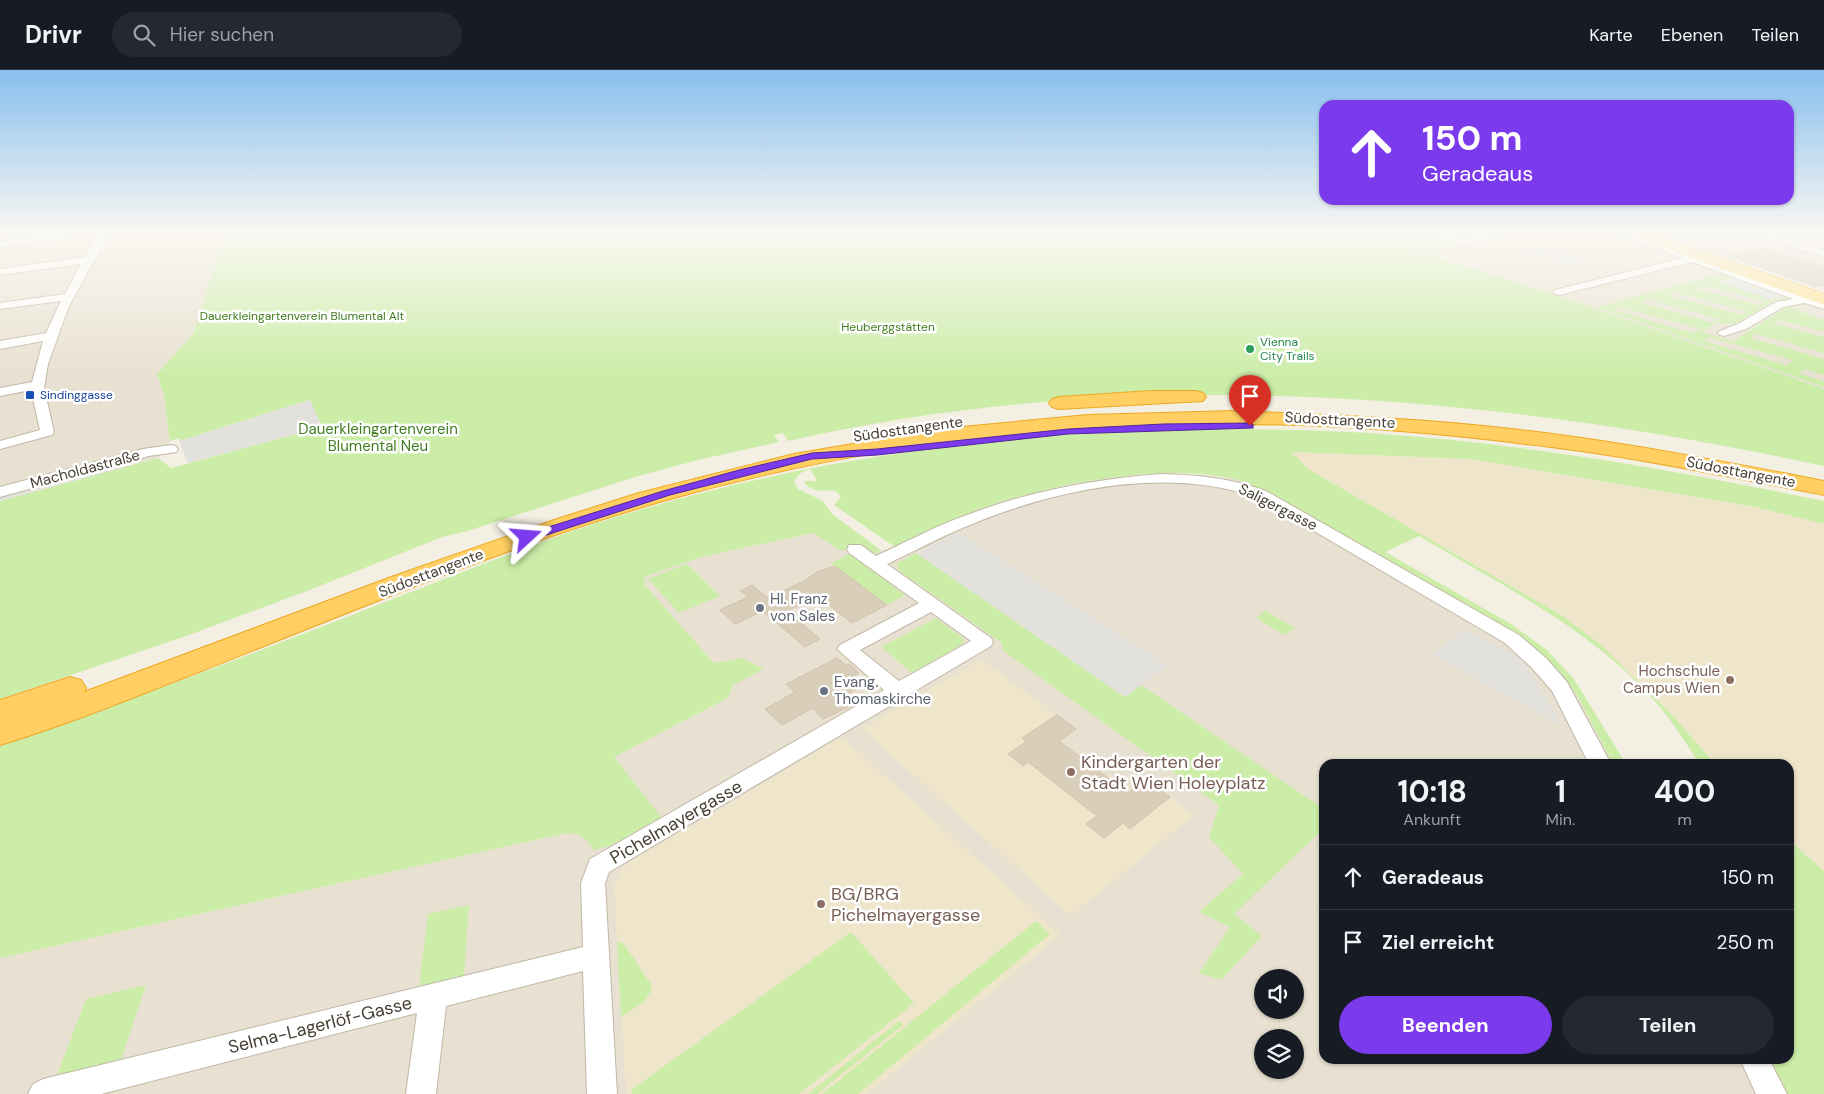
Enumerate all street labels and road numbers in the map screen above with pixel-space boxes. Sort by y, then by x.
street label: Südosttangente [1284,407,1396,433]
street label: Südosttangente [852,411,964,447]
street label: Macholdastraße [28,445,142,493]
street label: Südosttangente [1685,452,1797,492]
street label: Saligergasse [1235,479,1321,535]
street label: Südosttangente [376,544,486,602]
street label: Pichelmayergasse [605,774,747,870]
street label: Selma-Lagerlöf-Gasse [226,991,414,1059]

